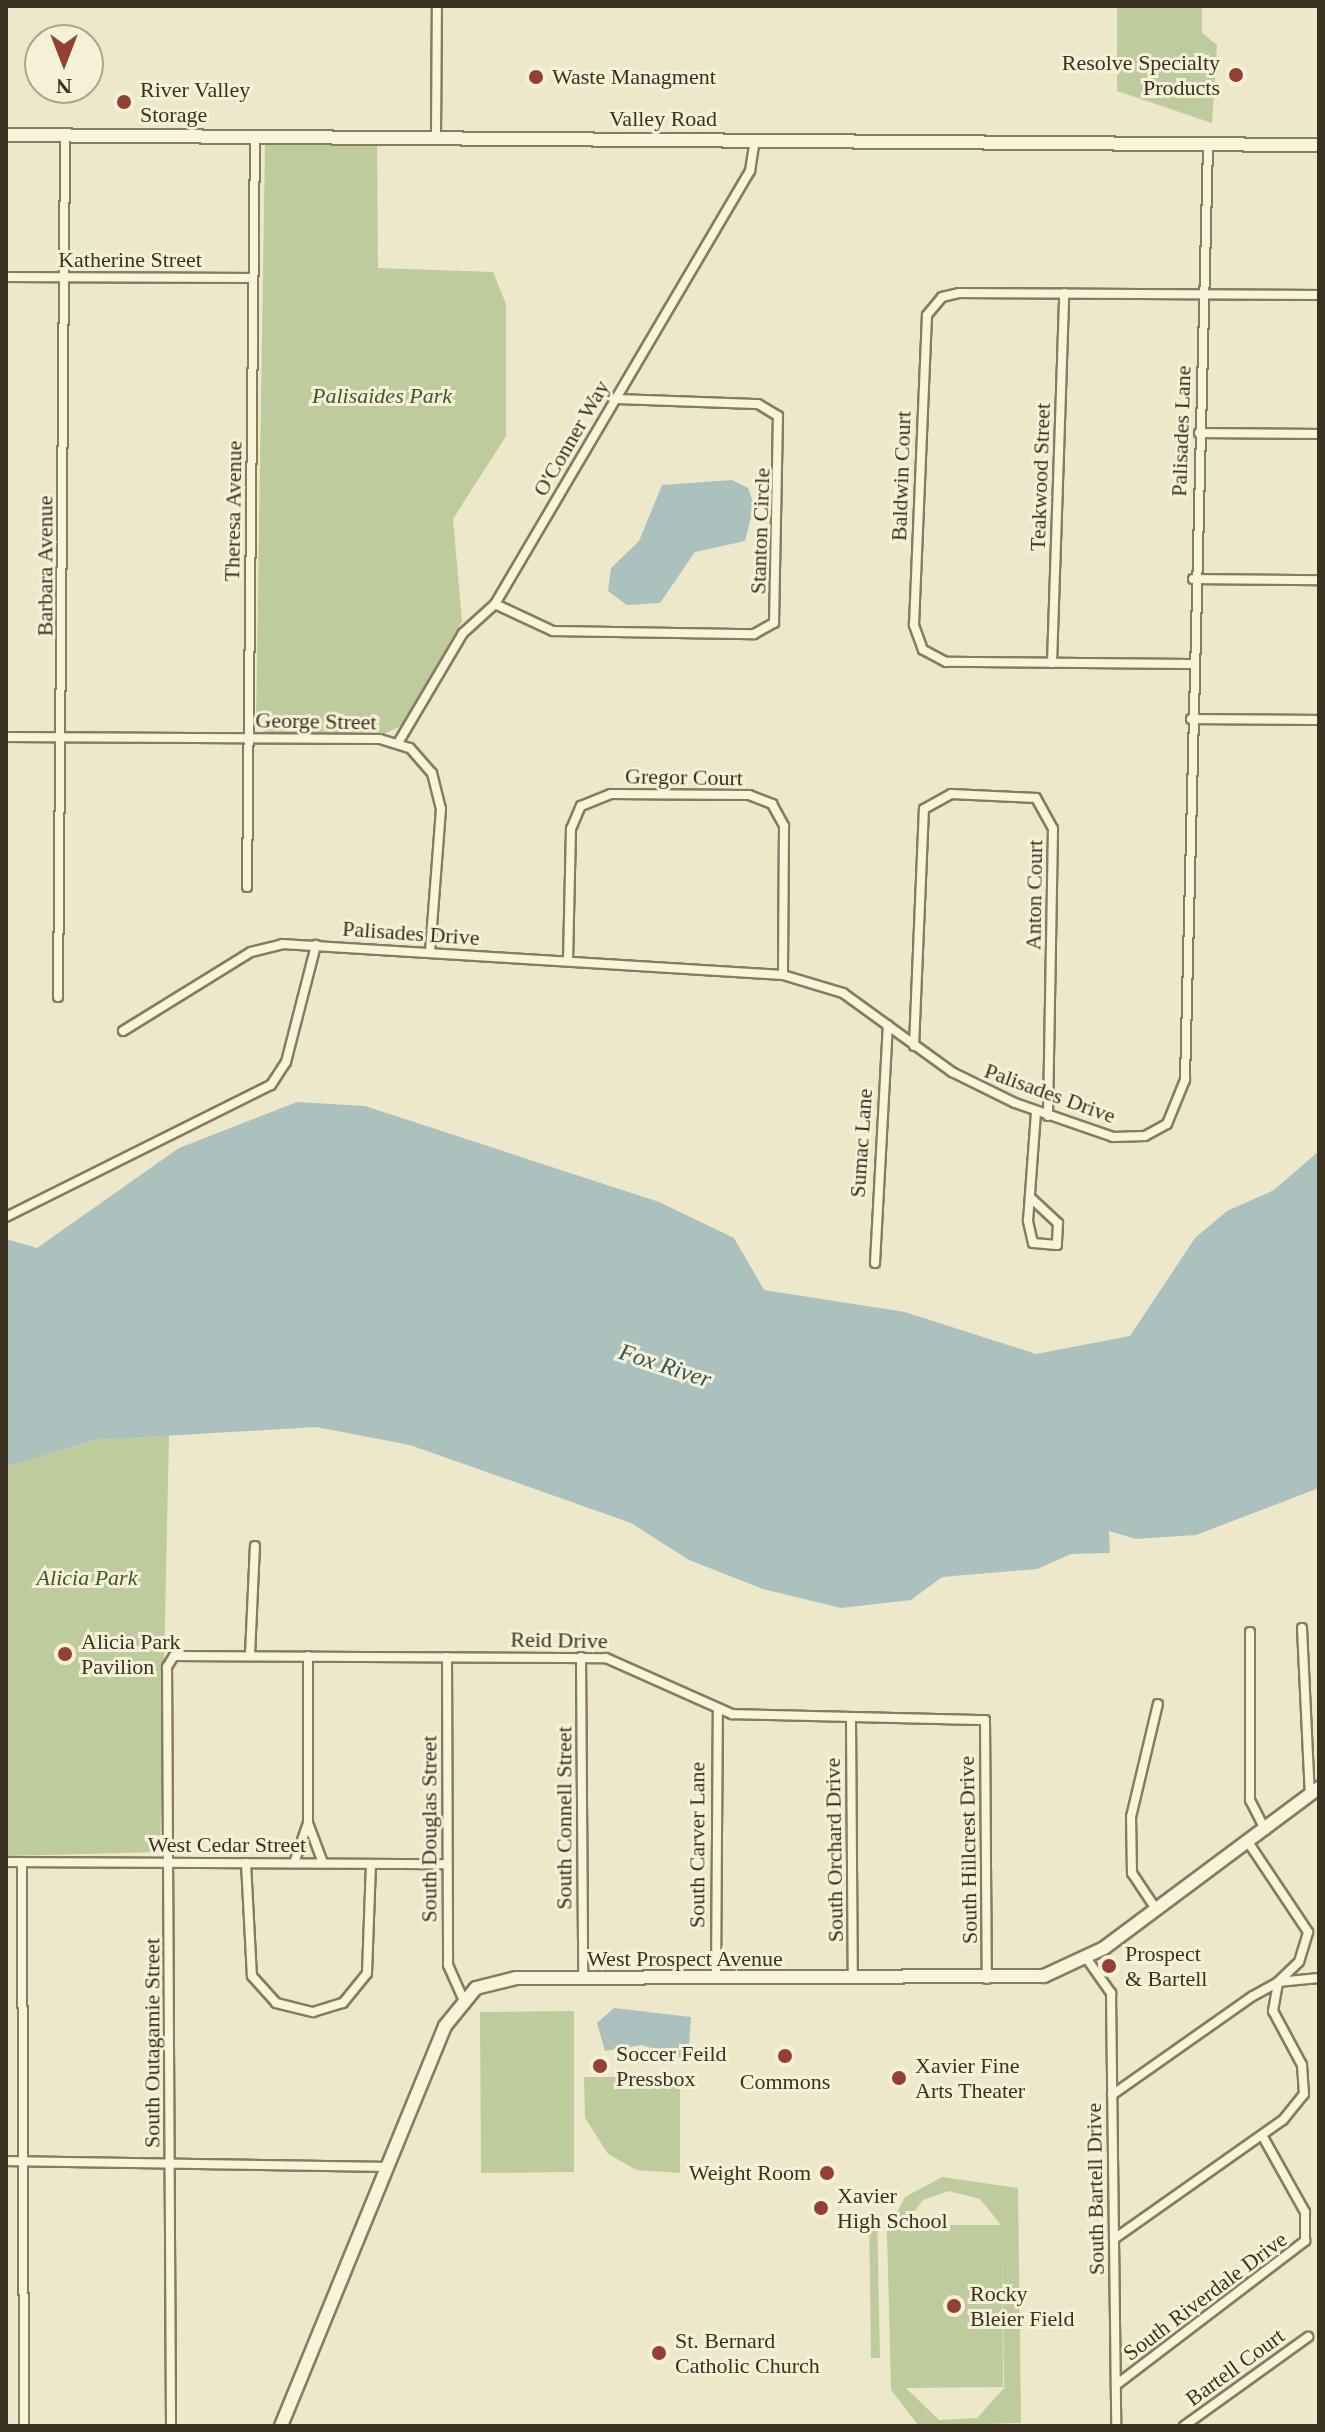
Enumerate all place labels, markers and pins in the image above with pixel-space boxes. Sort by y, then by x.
place label: Resolve Specialty Products [1062,49,1220,100]
place label: Waste Managment [552,64,716,90]
marker: Resolve Specialty Products [1227,66,1245,84]
marker: Waste Managment [527,68,545,86]
place label: River Valley Storage [140,76,251,128]
marker: River Valley Storage [115,93,133,111]
place label: Alicia Park Pavilion [81,1628,181,1680]
marker: Alicia Park Pavilion [56,1645,74,1663]
place label: Prospect & Bartell [1125,1940,1207,1992]
marker: Prospect & Bartell [1100,1957,1118,1975]
place label: Soccer Feild Pressbox [616,2040,727,2092]
marker: Commons [776,2047,794,2065]
place label: Xavier Fine Arts Theater [915,2052,1026,2104]
marker: Soccer Feild Pressbox [591,2057,609,2075]
place label: Commons [740,2069,830,2095]
marker: Xavier Fine Arts Theater [890,2069,908,2087]
place label: Weight Room [689,2160,811,2186]
marker: Weight Room [818,2164,836,2182]
place label: Xavier High School [837,2182,948,2234]
marker: Xavier High School [812,2199,830,2217]
place label: Rocky Bleier Field [970,2280,1074,2332]
marker: Rocky Bleier Field [945,2297,963,2315]
place label: St. Bernard Catholic Church [675,2327,820,2378]
marker: St. Bernard Catholic Church [650,2344,668,2362]

